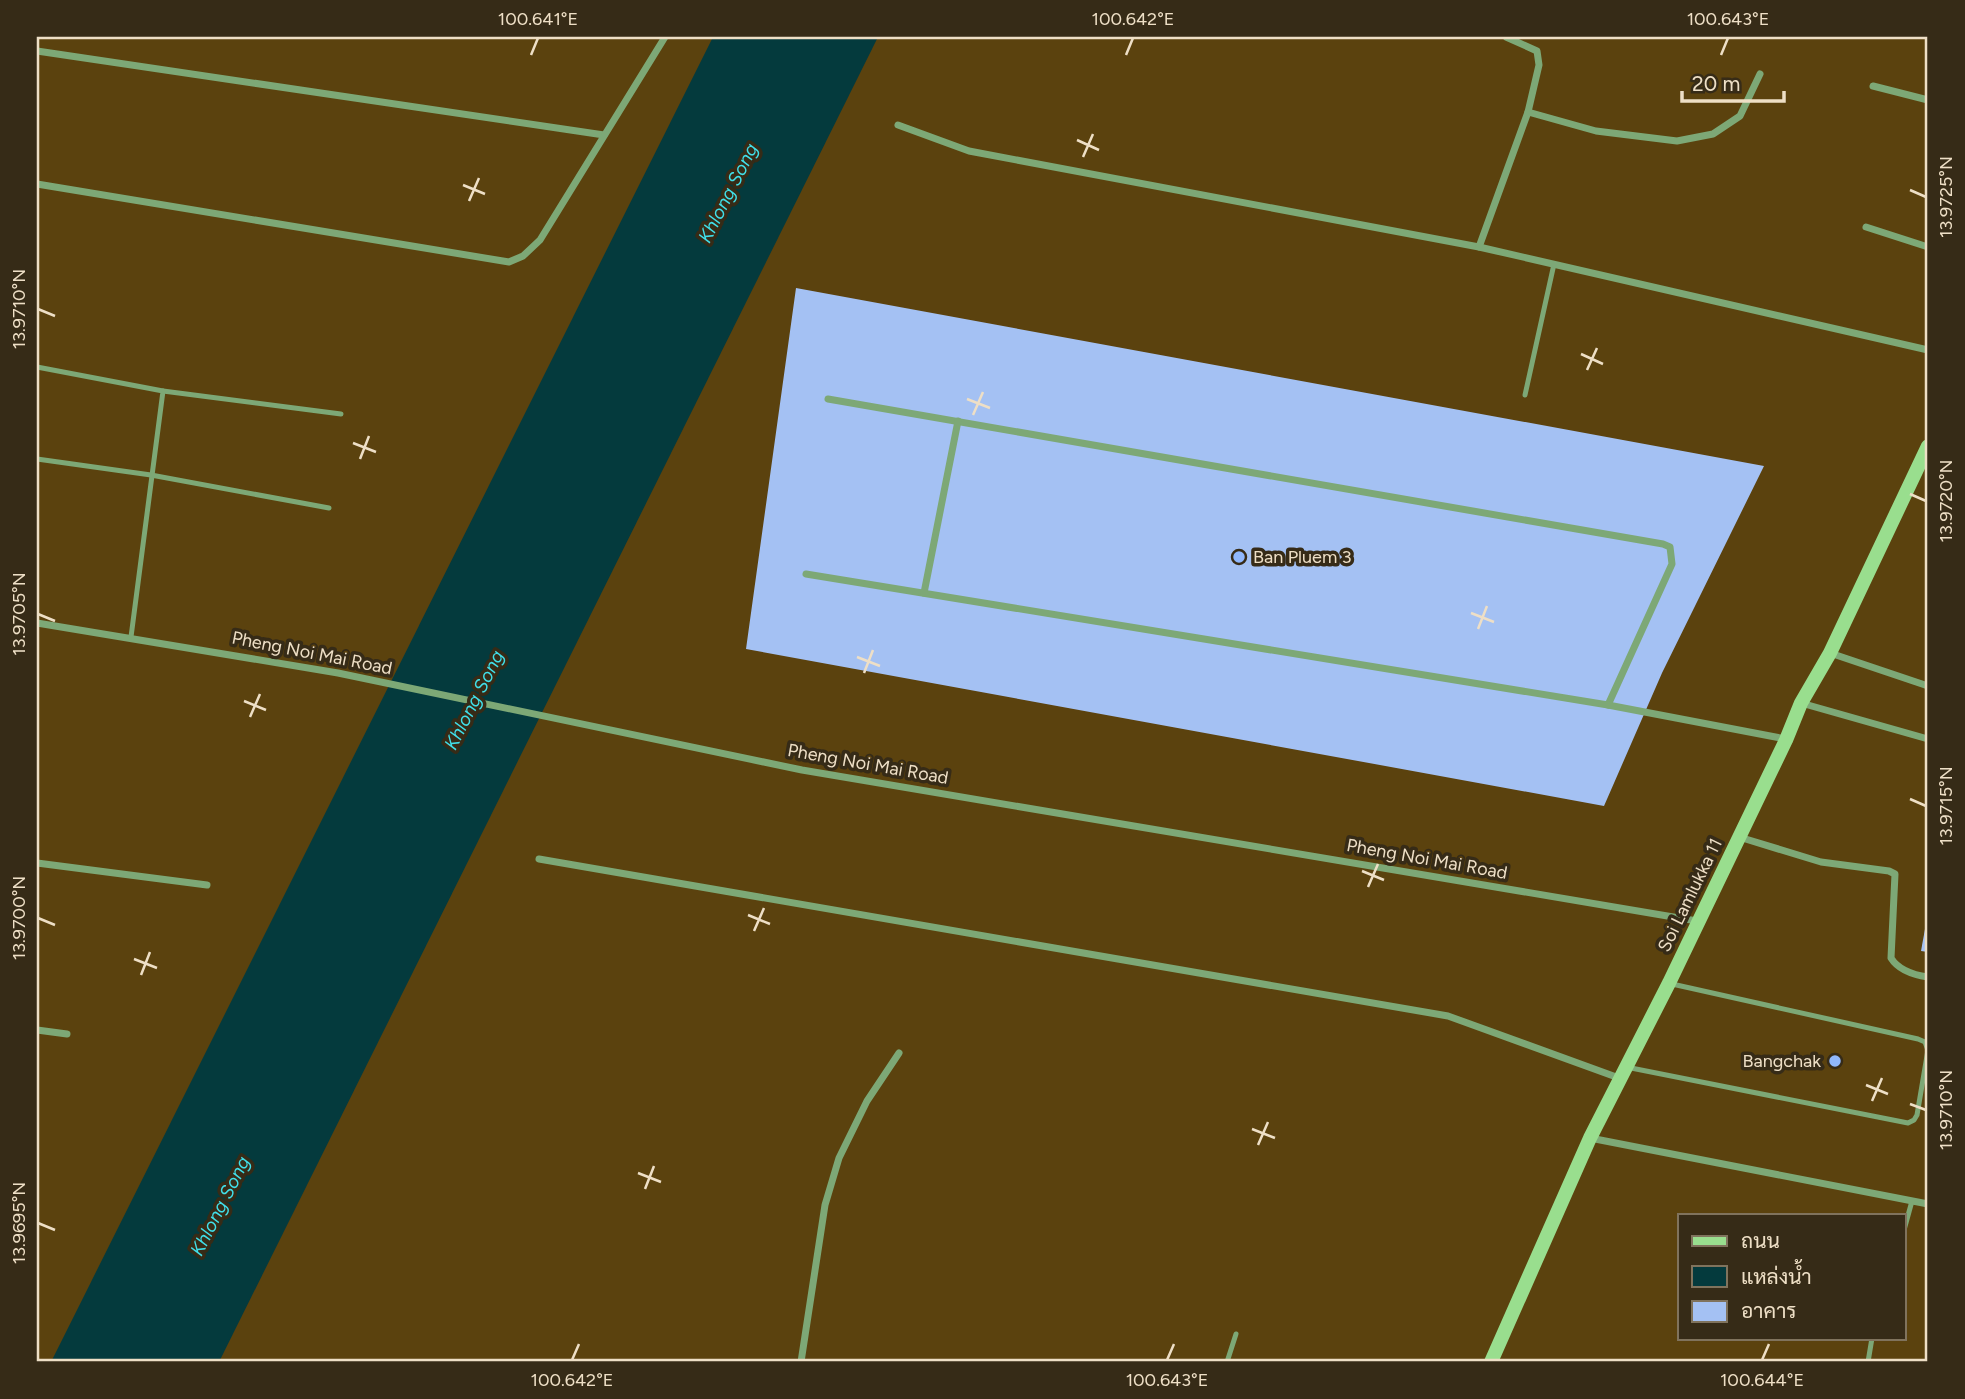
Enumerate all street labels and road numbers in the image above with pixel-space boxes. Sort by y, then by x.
street label: Pheng Noi Mai Road [230,627,394,679]
street label: Pheng Noi Mai Road [786,739,950,789]
street label: Pheng Noi Mai Road [1345,834,1509,884]
street label: Soi Lamlukka 11 [1653,835,1727,955]

